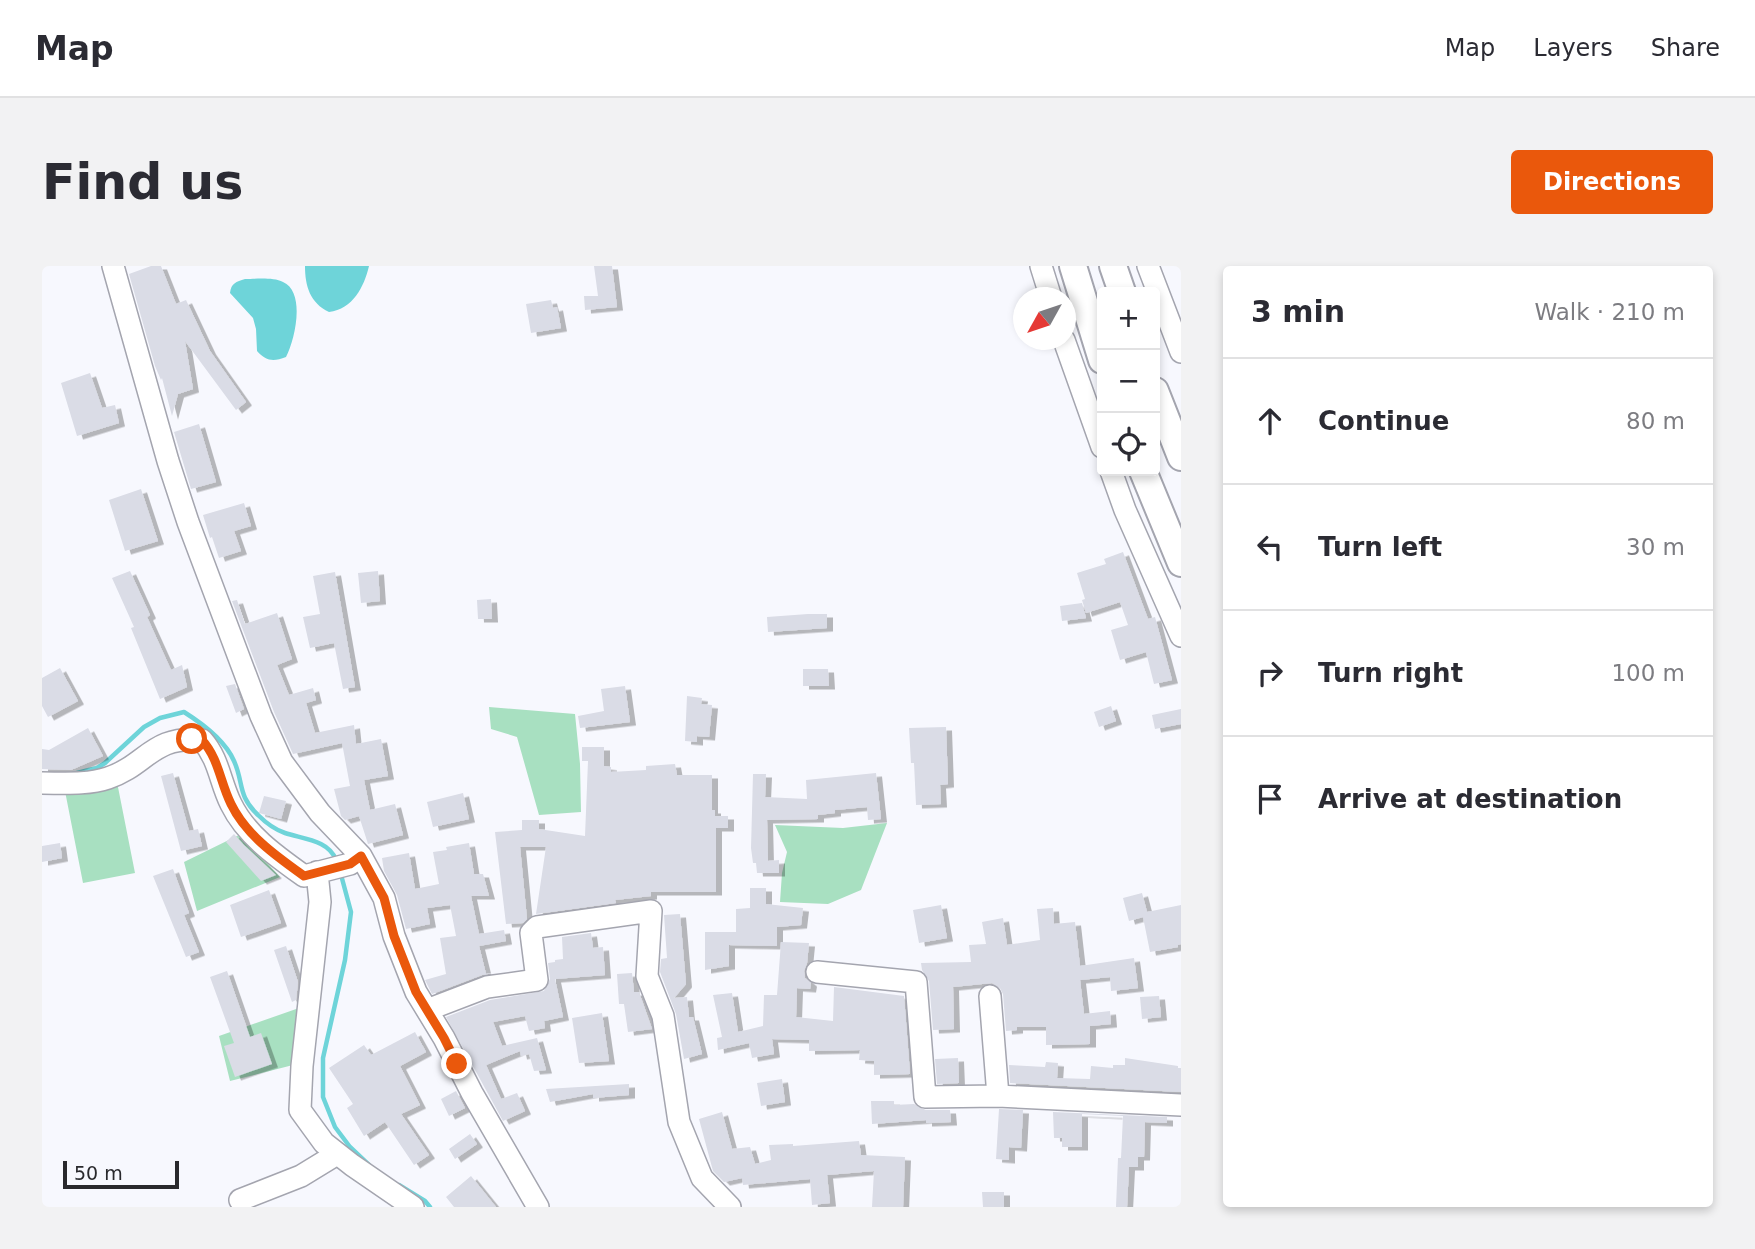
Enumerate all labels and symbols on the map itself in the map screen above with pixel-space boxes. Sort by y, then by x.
north arrow [1013,287,1076,350]
route start [176,723,207,754]
route end [441,1048,472,1079]
scale bar [63,1158,178,1190]

